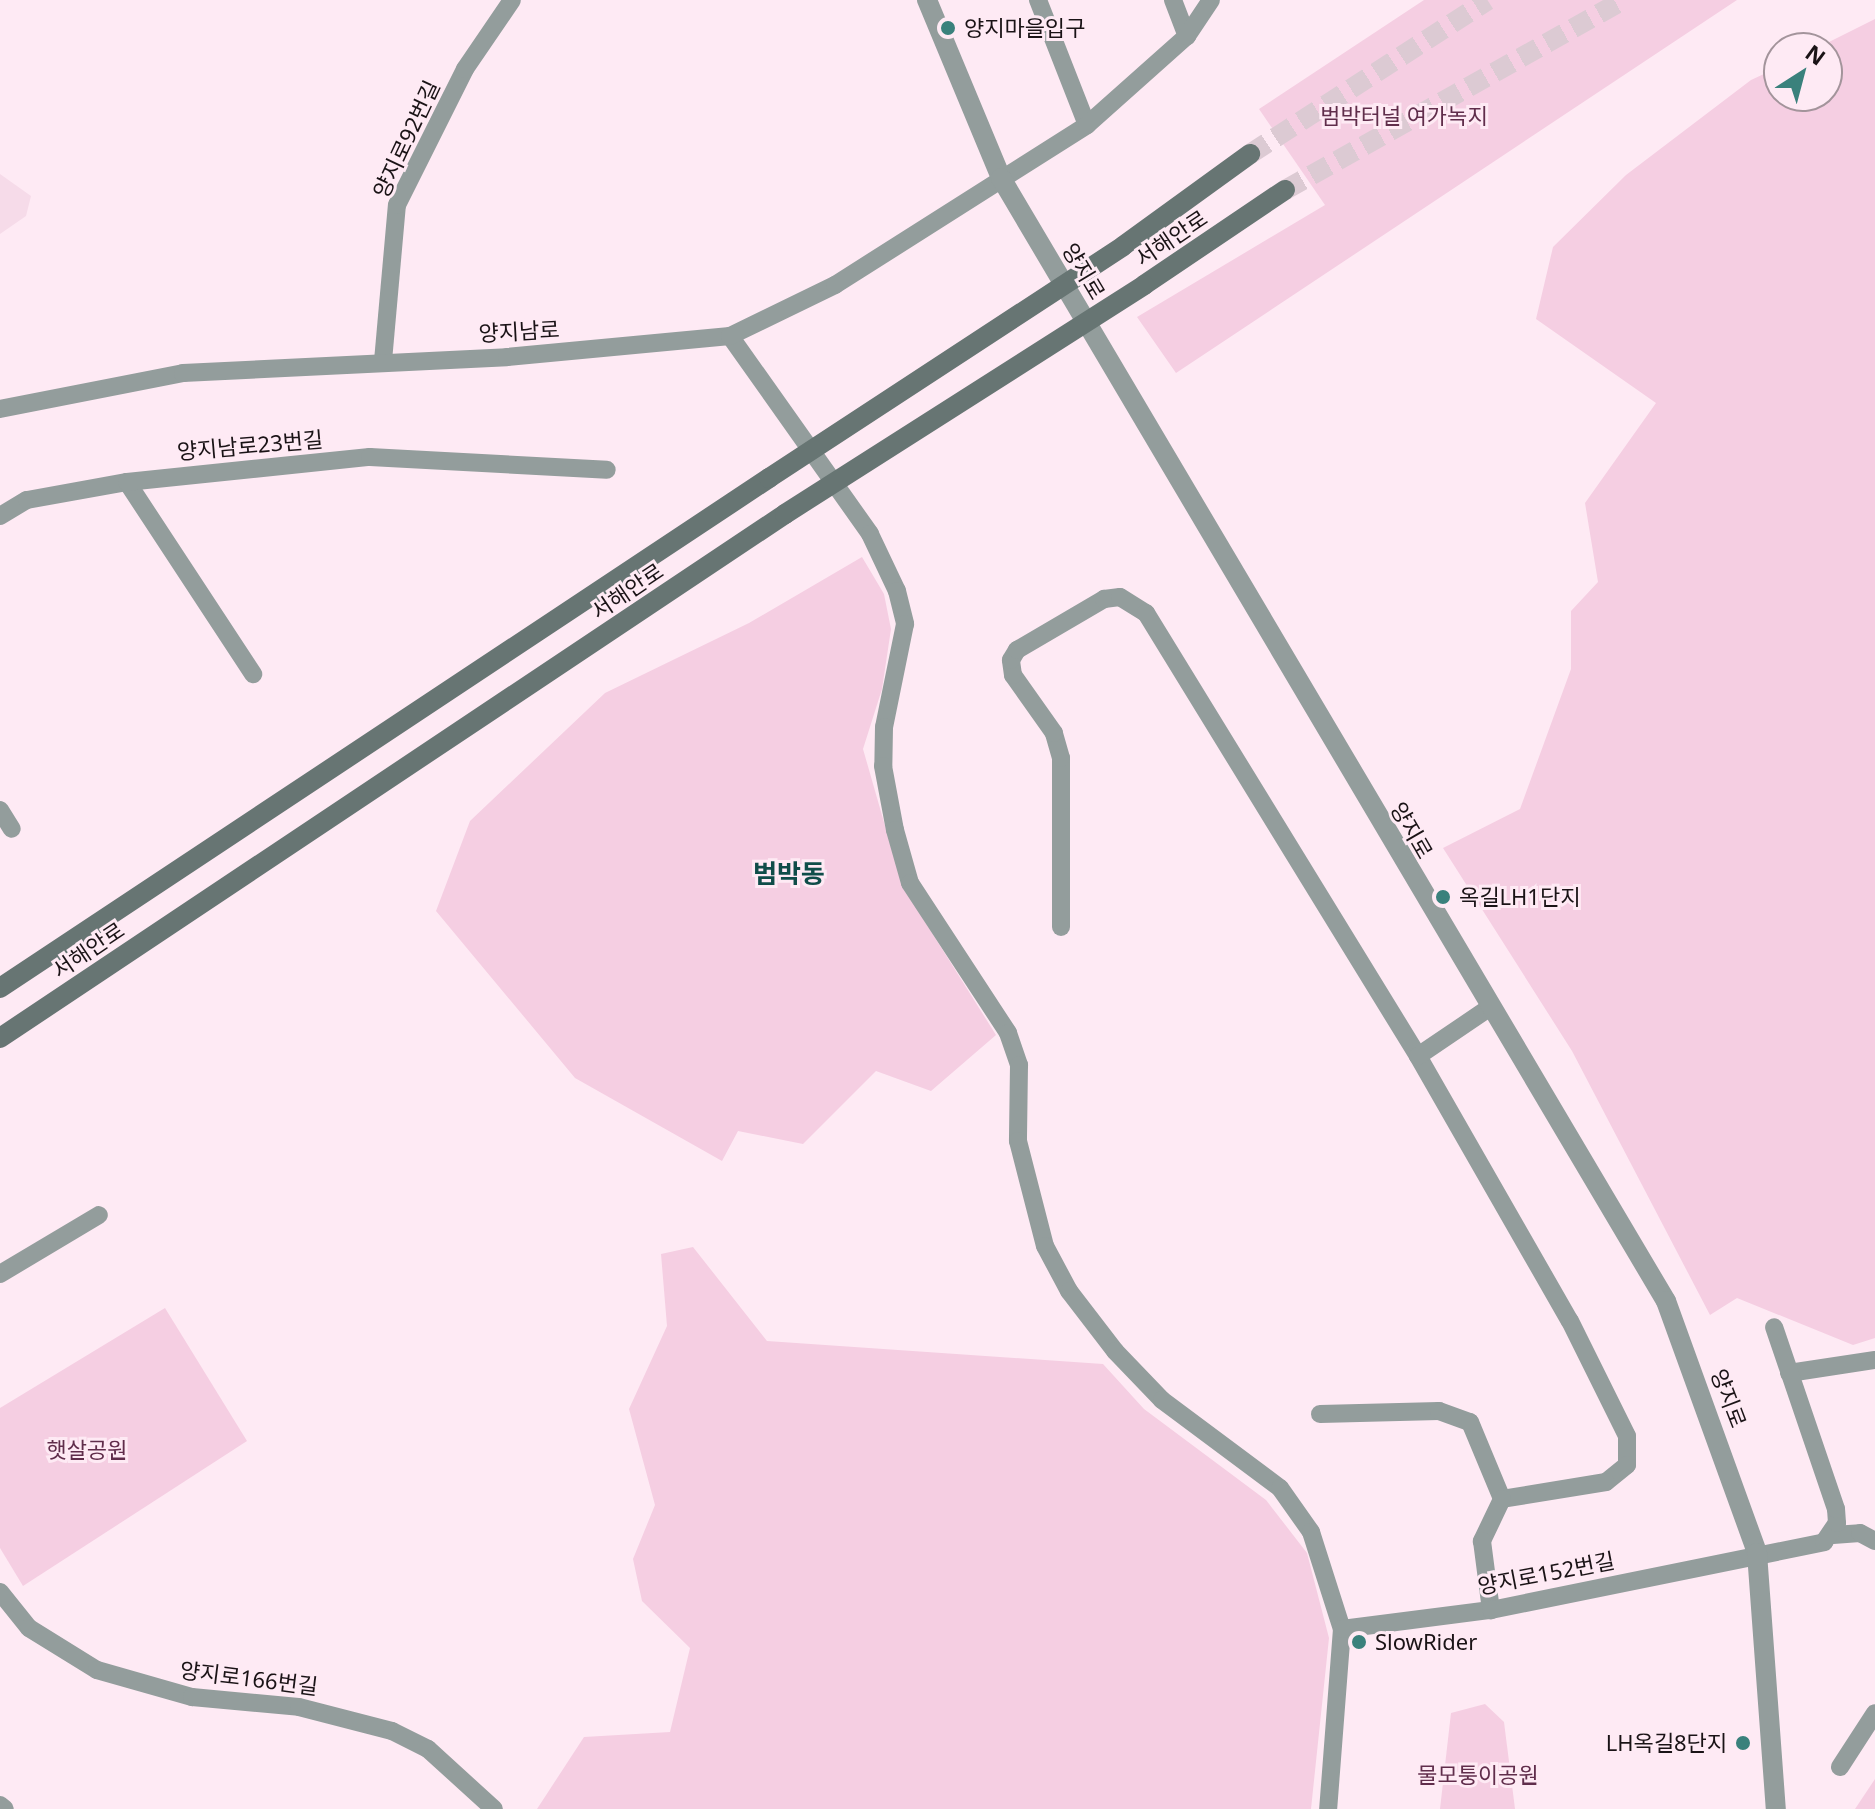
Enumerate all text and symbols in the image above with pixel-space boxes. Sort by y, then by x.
place label: 양지마을입구 [964,15,1085,41]
marker: 양지마을입구 [939,19,957,37]
north arrow [1763,32,1843,112]
text: N [1800,37,1832,72]
street label: 양지로92번길 [367,76,445,202]
park label: 범박터널 여가녹지 [1320,103,1488,129]
street label: 서해안로 [1130,204,1212,272]
street label: 양지로 [1057,238,1111,304]
street label: 양지남로 [478,316,560,346]
street label: 양지남로23번길 [176,425,324,465]
street label: 서해안로 [586,557,668,625]
street label: 양지로 [1385,797,1439,863]
district label: 범박동 [753,858,825,890]
place label: 옥길LH1단지 [1459,884,1580,910]
marker: 옥길LH1단지 [1434,888,1452,906]
street label: 서해안로 [47,916,129,984]
street label: 양지로 [1706,1365,1752,1431]
park label: 햇살공원 [47,1437,127,1463]
street label: 양지로152번길 [1475,1547,1617,1599]
place label: SlowRider [1375,1629,1477,1655]
marker: SlowRider [1350,1633,1368,1651]
street label: 양지로166번길 [178,1656,320,1700]
place label: LH옥길8단지 [1606,1730,1727,1756]
marker: LH옥길8단지 [1734,1734,1752,1752]
park label: 물모퉁이공원 [1417,1762,1539,1788]

